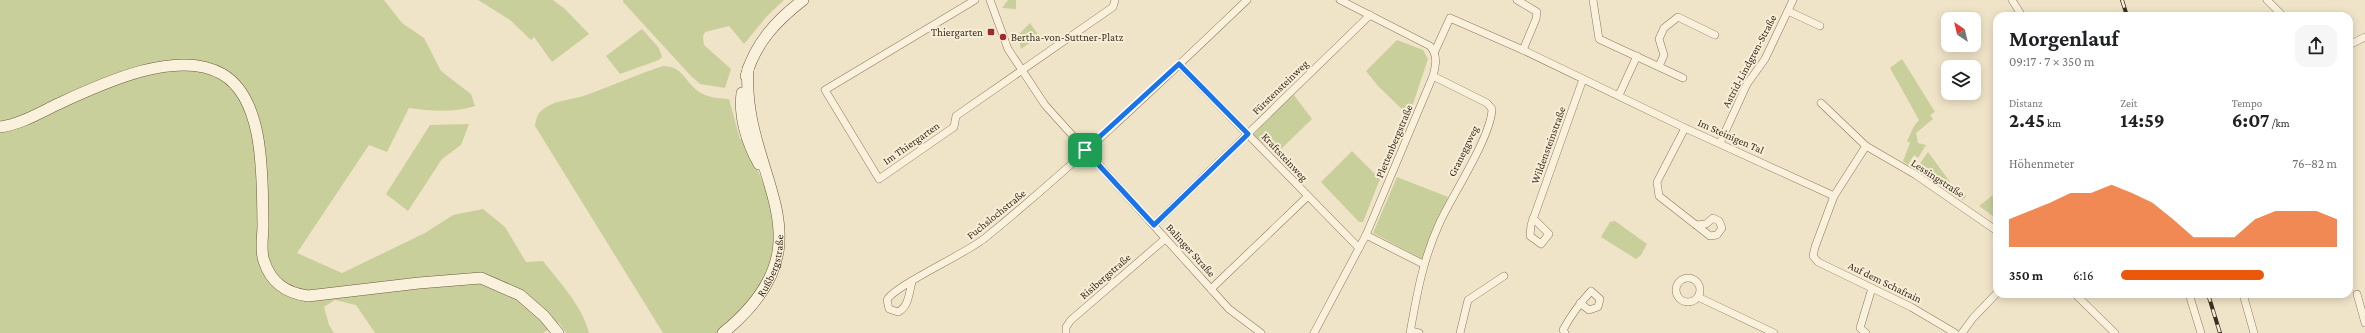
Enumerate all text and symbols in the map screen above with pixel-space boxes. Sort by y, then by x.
north arrow [1941,12,1981,52]
map controls [1941,12,1981,100]
street label: Astrid-Lindgren-Straße [1719,13,1779,110]
button: share [2295,25,2337,67]
place label: Thiergarten [931,26,983,39]
text: Morgenlauf [2009,26,2119,51]
marker: Thiergarten [986,27,996,37]
place label: Bertha-von-Suttner-Platz [1011,31,1124,43]
marker: Bertha-von-Suttner-Platz [998,32,1008,42]
text: 09:17 · 7 × 350 m [2009,54,2095,69]
street label: Fürstensteinweg [1250,57,1312,117]
button: layers [1941,60,1981,100]
text: Distanz [2009,97,2043,109]
text: Zeit [2120,97,2137,109]
text: Tempo [2232,97,2262,109]
street label: Plettenbergstraße [1373,102,1416,180]
street label: Wildensteinstraße [1528,105,1568,185]
text: 2.45 [2009,109,2045,131]
text: 14:59 [2120,109,2165,131]
text: 6:07 [2232,109,2270,131]
street label: Im Steinigen Tal [1696,116,1766,157]
text: km [2045,117,2061,129]
text: /km [2270,117,2290,129]
street label: Im Thiergarten [880,119,942,168]
street label: Graneggweg [1445,123,1482,179]
street label: Kraftsteinweg [1259,130,1311,185]
pin [1068,133,1102,167]
icon: arrive [1074,139,1096,161]
street label: Lessingstraße [1909,156,1967,200]
text: Höhenmeter [2009,156,2074,171]
text: 76–82 m [2292,156,2337,171]
street label: Fuchslochstraße [964,186,1028,241]
street label: Balinger Straße [1163,221,1218,280]
street label: Rußbergstraße [755,234,785,299]
street label: Risibergstraße [1077,251,1134,302]
street label: Auf dem Schafrain [1846,259,1924,305]
text: 350 m [2009,268,2043,283]
text: 6:16 [2073,268,2094,283]

